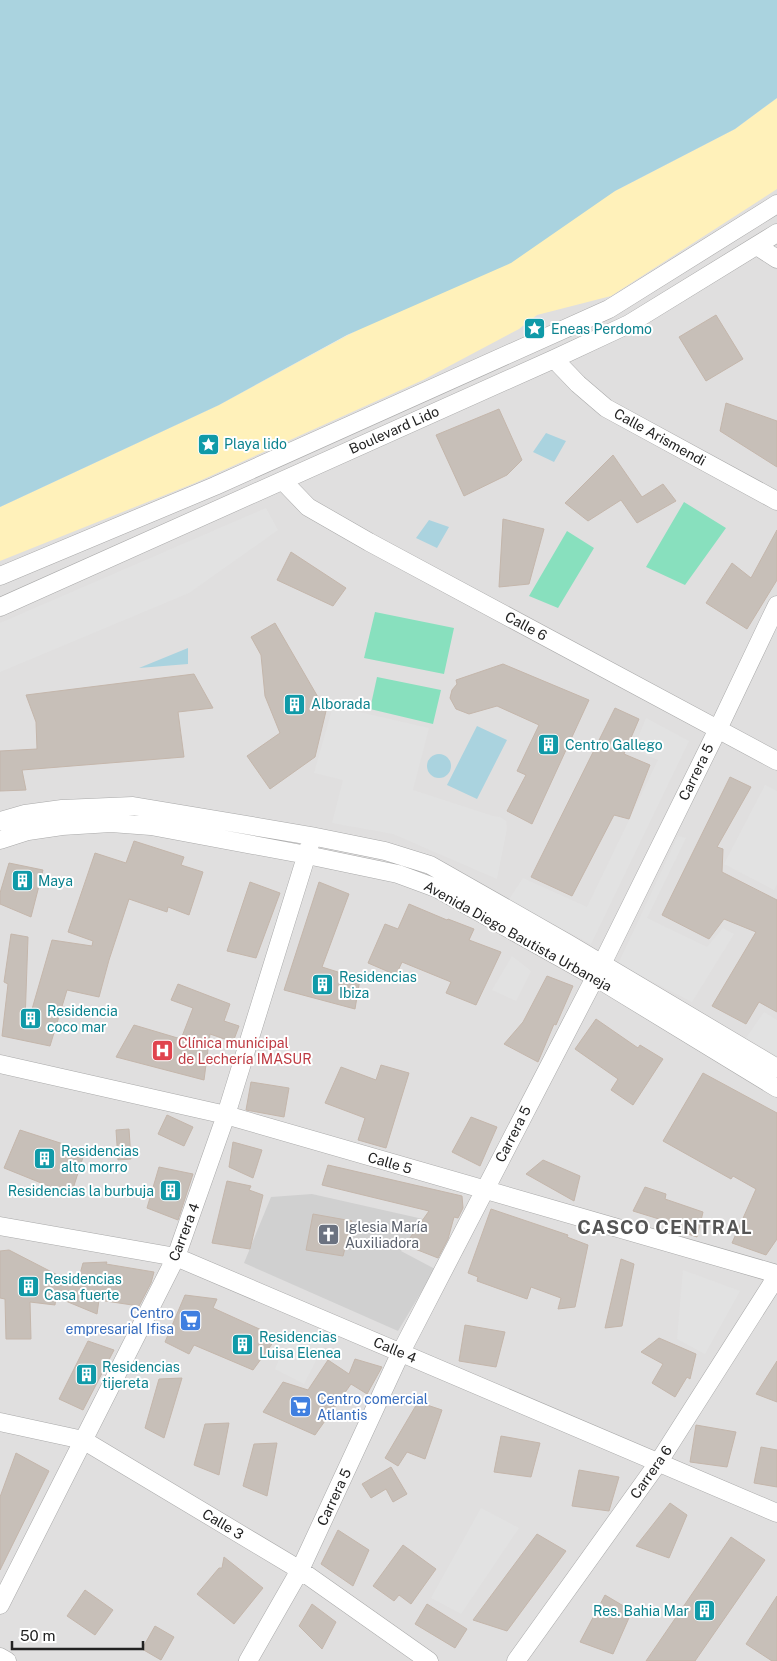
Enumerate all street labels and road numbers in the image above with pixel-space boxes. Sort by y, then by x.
street label: Boulevard Lido [347,403,442,457]
street label: Calle Arismendi [611,405,709,469]
street label: Calle 6 [502,608,550,644]
street label: Carrera 5 [675,741,717,803]
street label: Avenida Diego Bautista Urbaneja [421,878,615,994]
street label: Carrera 5 [492,1103,534,1165]
street label: Calle 5 [366,1149,414,1177]
street label: Carrera 4 [166,1200,203,1263]
street label: Calle 4 [371,1334,419,1366]
street label: Carrera 6 [627,1442,675,1502]
street label: Carrera 5 [314,1466,354,1528]
street label: Calle 3 [199,1505,247,1543]

